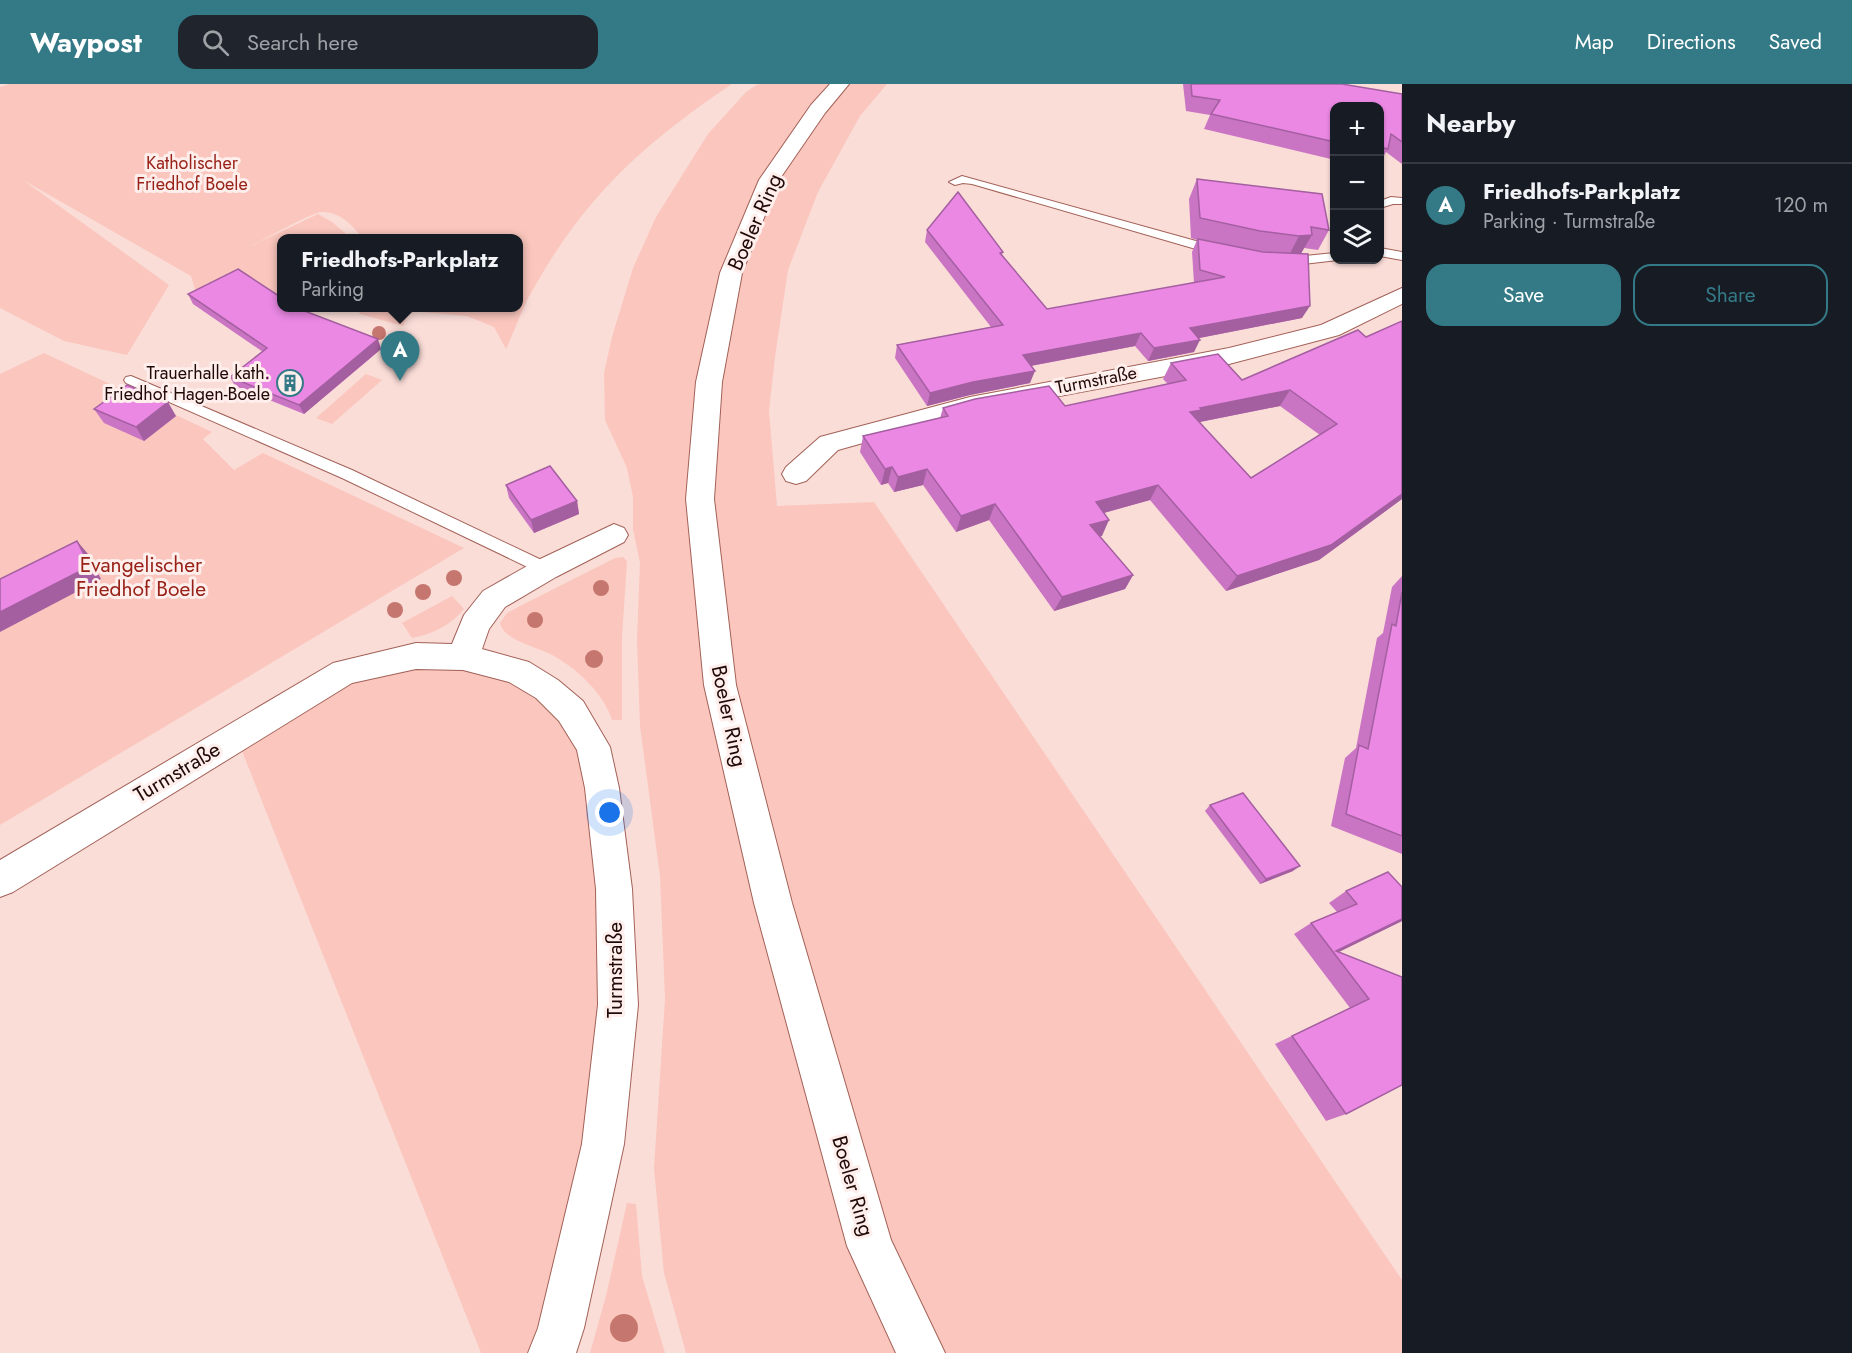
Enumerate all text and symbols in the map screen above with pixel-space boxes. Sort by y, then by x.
search box [178,15,598,69]
text: Waypost [30,22,142,63]
icon: search [199,26,232,59]
text: Search here [247,26,358,58]
text: Map [1575,27,1614,57]
text: Directions [1647,27,1736,57]
text: Saved [1769,27,1822,57]
map controls [1330,102,1384,264]
button: + [1330,102,1384,156]
text: Nearby [1426,104,1515,142]
park label: Katholischer Friedhof Boele [136,150,248,197]
button: − [1330,156,1384,210]
street label: Boeler Ring [720,169,790,275]
text: Friedhofs-Parkplatz [1483,175,1681,207]
text: A [1438,191,1453,220]
text: 120 m [1774,191,1828,220]
text: Parking · Turmstraße [1483,207,1655,236]
button: layers [1330,210,1384,264]
popup [277,234,523,312]
text: Friedhofs-Parkplatz [301,243,499,275]
button: Save [1426,264,1621,326]
button: Share [1633,264,1828,326]
text: Parking [301,275,364,304]
pin: A [380,332,420,381]
street label: Turmstraße [1053,359,1139,401]
place label: Trauerhalle kath. Friedhof Hagen-Boele [104,360,270,407]
building icon: Trauerhalle kath. Friedhof Hagen-Boele [275,368,305,398]
park label: Evangelischer Friedhof Boele [76,550,206,604]
street label: Boeler Ring [704,662,754,770]
street label: Turmstraße [128,734,226,810]
your location [595,798,624,827]
street label: Turmstraße [600,922,630,1018]
street label: Boeler Ring [824,1132,882,1240]

